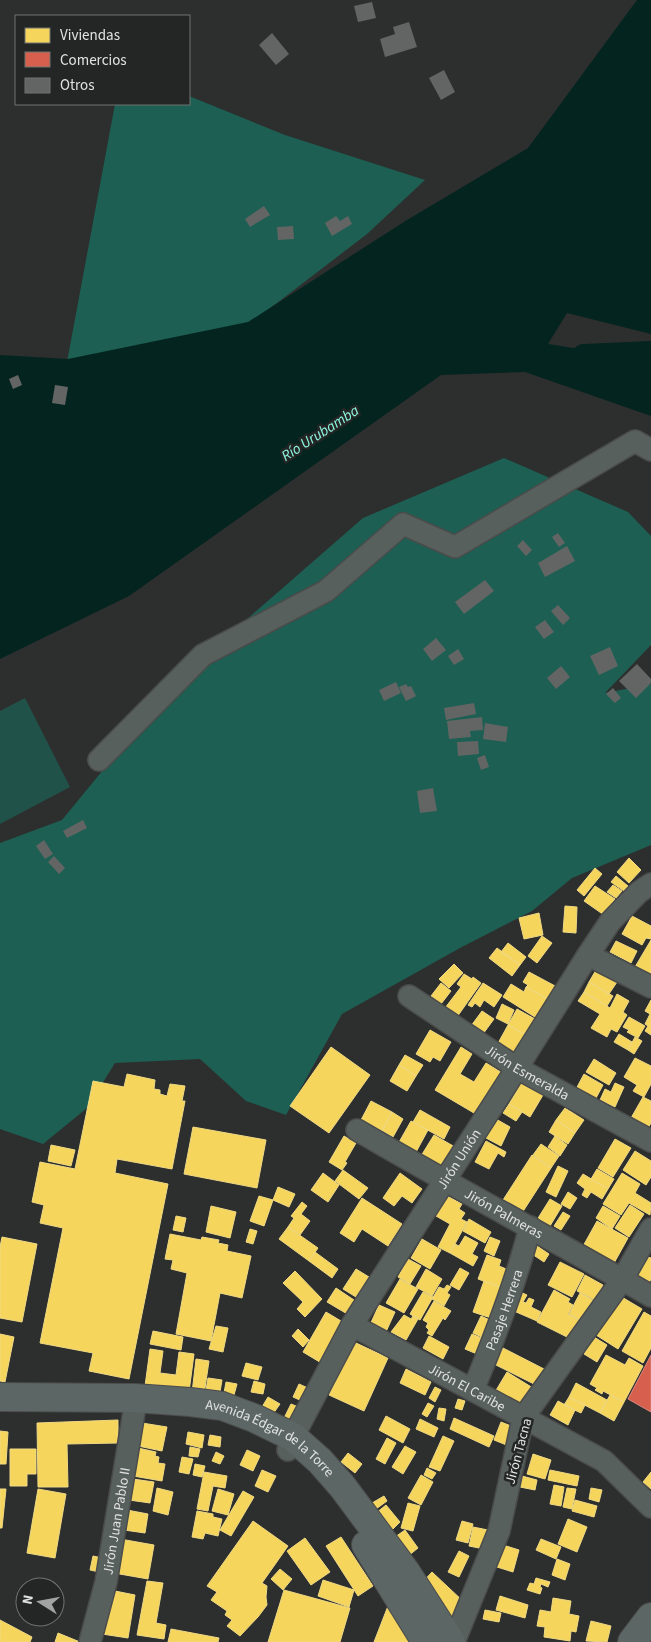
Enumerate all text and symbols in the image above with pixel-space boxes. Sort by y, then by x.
legend [15,15,190,105]
text: Viviendas [60,25,120,46]
text: Comercios [60,50,127,71]
text: Otros [60,75,94,96]
water label: Río Urubamba [277,400,363,466]
street label: Jirón Esmeralda [481,1040,573,1106]
street label: Jirón Unión [433,1125,486,1194]
street label: Jirón Palmeras [461,1184,547,1244]
street label: Pasaje Herrera [481,1267,528,1354]
street label: Jirón El Caribe [425,1359,509,1417]
street label: Avenida Édgar de la Torre [204,1395,339,1482]
street label: Jirón Tacna [501,1416,537,1486]
street label: Jirón Juan Pablo II [98,1466,136,1576]
north arrow [15,1577,65,1627]
text: N [18,1593,39,1606]

